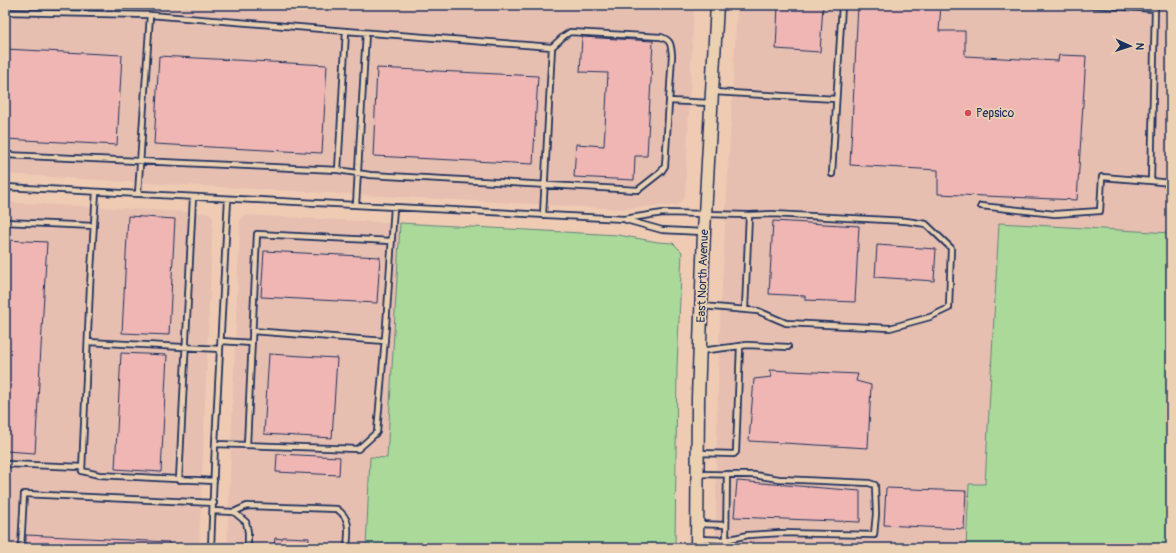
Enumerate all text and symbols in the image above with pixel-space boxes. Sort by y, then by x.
north arrow [1110,26,1150,66]
text: N [1133,42,1146,51]
place label: Pepsico [976,106,1015,121]
marker: Pepsico [963,108,973,118]
street label: East North Avenue [694,229,712,323]

